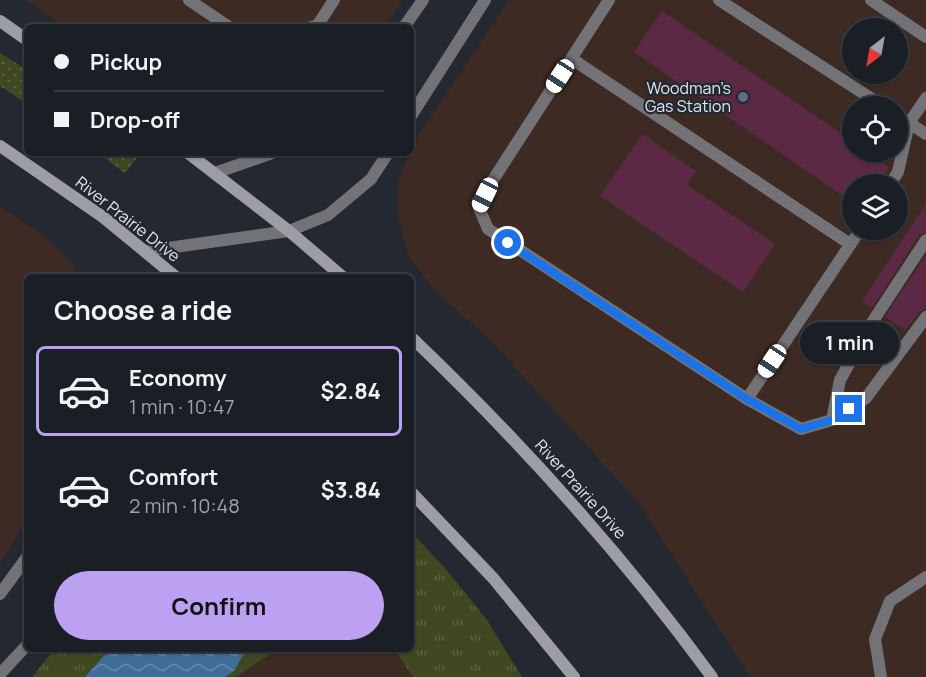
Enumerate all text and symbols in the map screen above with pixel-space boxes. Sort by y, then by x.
north arrow [842,18,908,84]
map controls [842,18,908,240]
text: Pickup [90,47,162,77]
car [543,56,577,96]
place label: Woodman’s Gas Station [645,77,731,117]
marker: Woodman’s Gas Station [736,90,750,104]
button: locate [842,96,908,162]
text: Drop-off [90,105,180,135]
street label: River Prairie Drive [71,171,185,267]
button: layers [842,174,908,240]
car [469,175,501,215]
route start [494,229,521,256]
text: Choose a ride [54,291,232,328]
callout: 1 min [800,322,898,364]
text: 1 min [825,329,874,356]
car [754,341,790,381]
text: Economy [129,363,227,393]
icon: car [57,364,111,418]
text: $2.84 [321,376,381,406]
text: 1 min · 10:47 [129,393,235,420]
route end [835,395,862,422]
street label: River Prairie Drive [530,434,632,544]
text: Comfort [129,462,218,492]
icon: car [57,463,111,517]
text: $3.84 [321,475,381,505]
text: 2 min · 10:48 [129,492,240,519]
button: Confirm [54,571,384,640]

